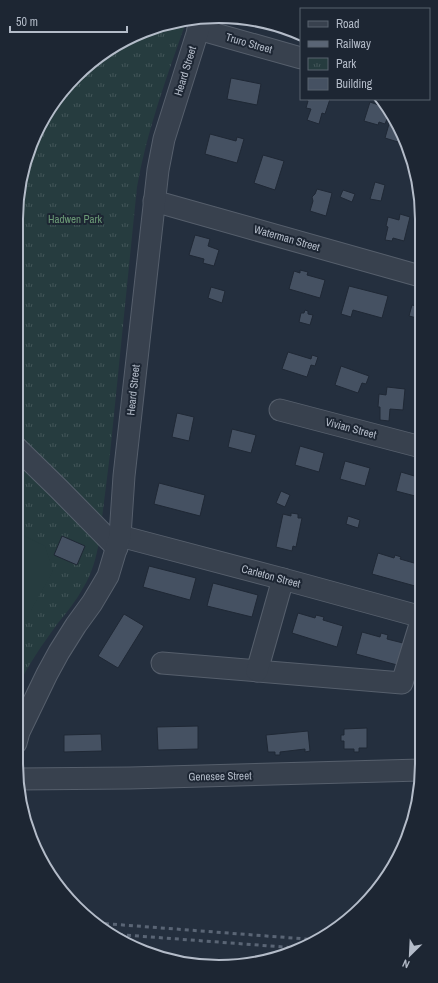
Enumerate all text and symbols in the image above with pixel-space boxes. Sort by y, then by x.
scale bar [10,8,127,34]
legend [300,8,430,100]
text: 50 m [16,14,38,30]
text: Road [336,16,360,32]
street label: Truro Street [224,30,274,56]
text: Railway [336,36,371,52]
street label: Heard Street [171,44,199,97]
text: Park [336,56,356,72]
text: Building [336,76,373,92]
park label: Hadwen Park [48,212,103,226]
street label: Waterman Street [252,222,322,254]
street label: Heard Street [123,363,143,416]
street label: Vivian Street [324,415,378,442]
street label: Carleton Street [240,561,303,591]
street label: Genesee Street [188,768,252,784]
north arrow [390,935,430,975]
text: N [400,956,412,972]

